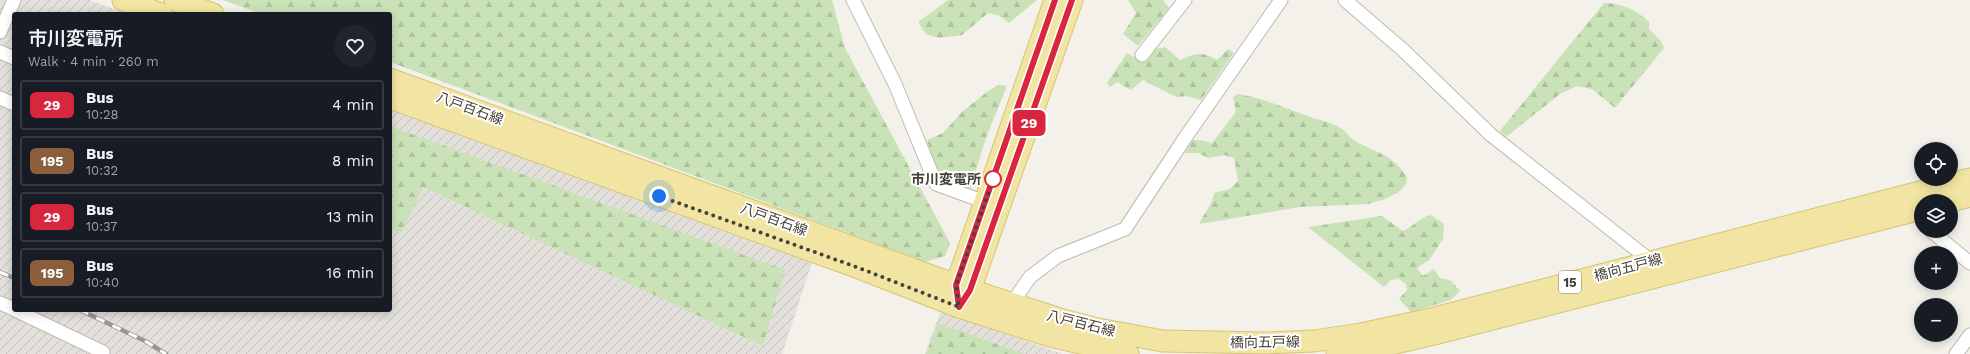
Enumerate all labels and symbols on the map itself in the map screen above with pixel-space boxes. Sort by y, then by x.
street label: 八戸百石線 [434,89,506,127]
line badge: 29 [1011,110,1047,136]
marker: 市川変電所 [984,170,1002,188]
place label: 市川変電所 [911,171,981,187]
your location [649,186,669,206]
street label: 八戸百石線 [738,200,810,238]
street label: 橋向五戸線 [1592,250,1664,284]
road number: 15 [1559,271,1581,293]
street label: 八戸百石線 [1045,307,1117,339]
street label: 橋向五戸線 [1230,333,1300,351]

